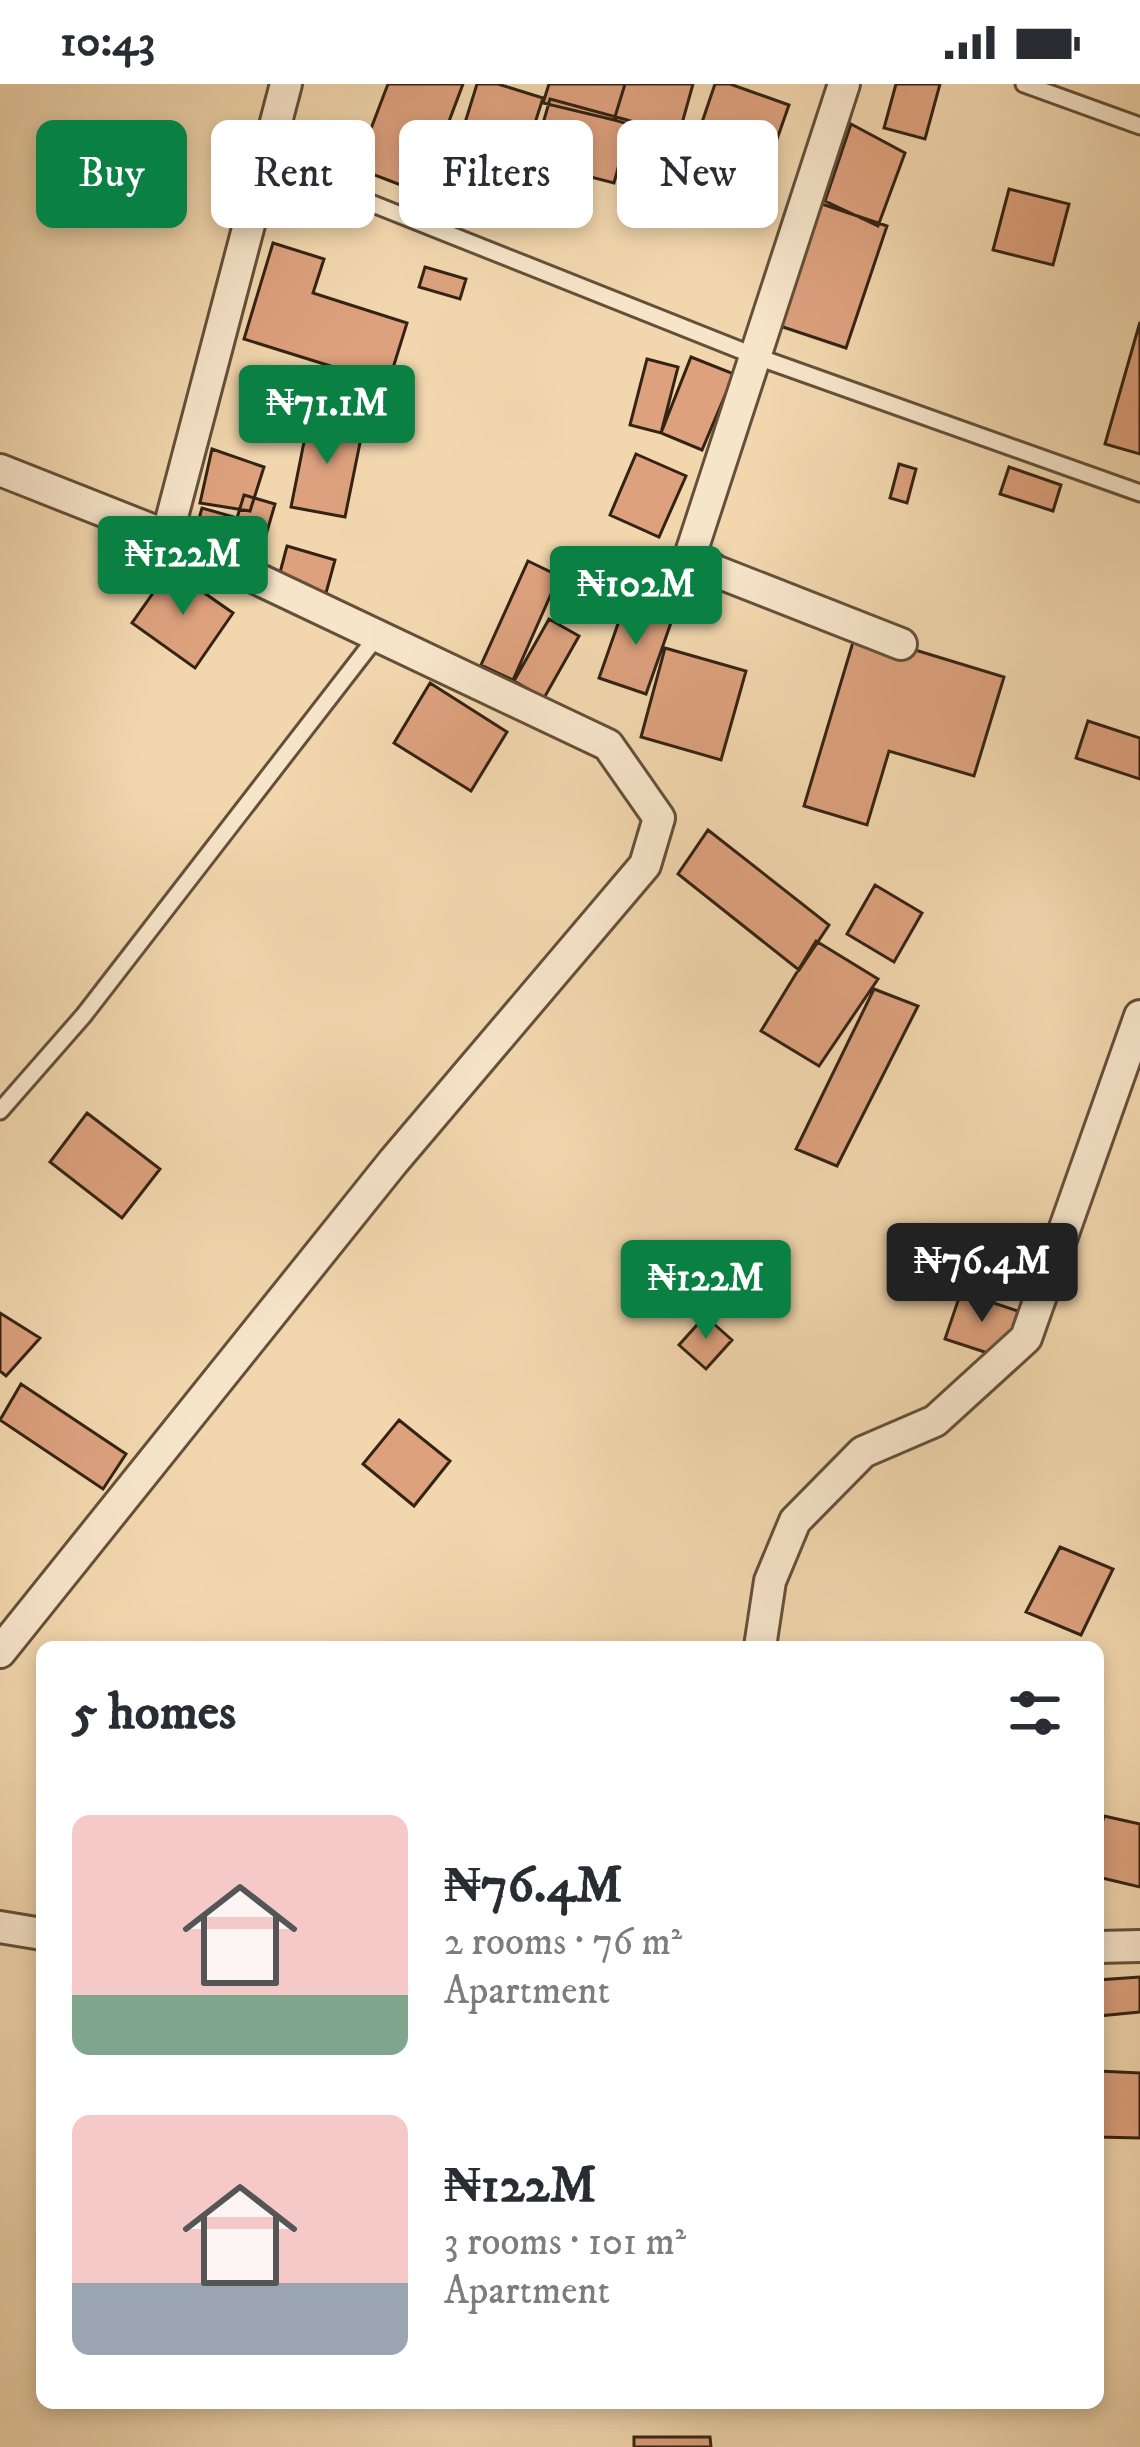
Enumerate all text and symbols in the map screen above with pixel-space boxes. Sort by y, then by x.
text: 10:43 [60,14,155,70]
chip: Buy [36,120,187,228]
chip: Rent [211,120,375,228]
chip: Filters [399,120,593,228]
chip: New [617,120,778,228]
pin: ₦71.1M [229,365,425,467]
text: ₦71.1M [266,379,388,428]
pin: ₦122M [99,516,267,618]
text: ₦122M [125,530,241,579]
pin: ₦102M [552,546,720,648]
text: ₦102M [577,560,695,609]
pin: ₦76.4M [884,1223,1080,1325]
text: ₦76.4M [914,1237,1050,1286]
pin: ₦122M [622,1240,790,1342]
text: ₦122M [648,1254,764,1303]
icon: filters [1002,1680,1068,1746]
text: 5 homes [72,1681,236,1745]
text: ₦76.4M [444,1854,623,1918]
icon: home [168,1863,312,2007]
text: 2 rooms · 76 m² [444,1918,682,1967]
text: Apartment [444,1967,610,2016]
text: ₦122M [444,2154,596,2218]
icon: home [168,2163,312,2307]
text: 3 rooms · 101 m² [444,2218,686,2267]
text: Apartment [444,2267,610,2316]

